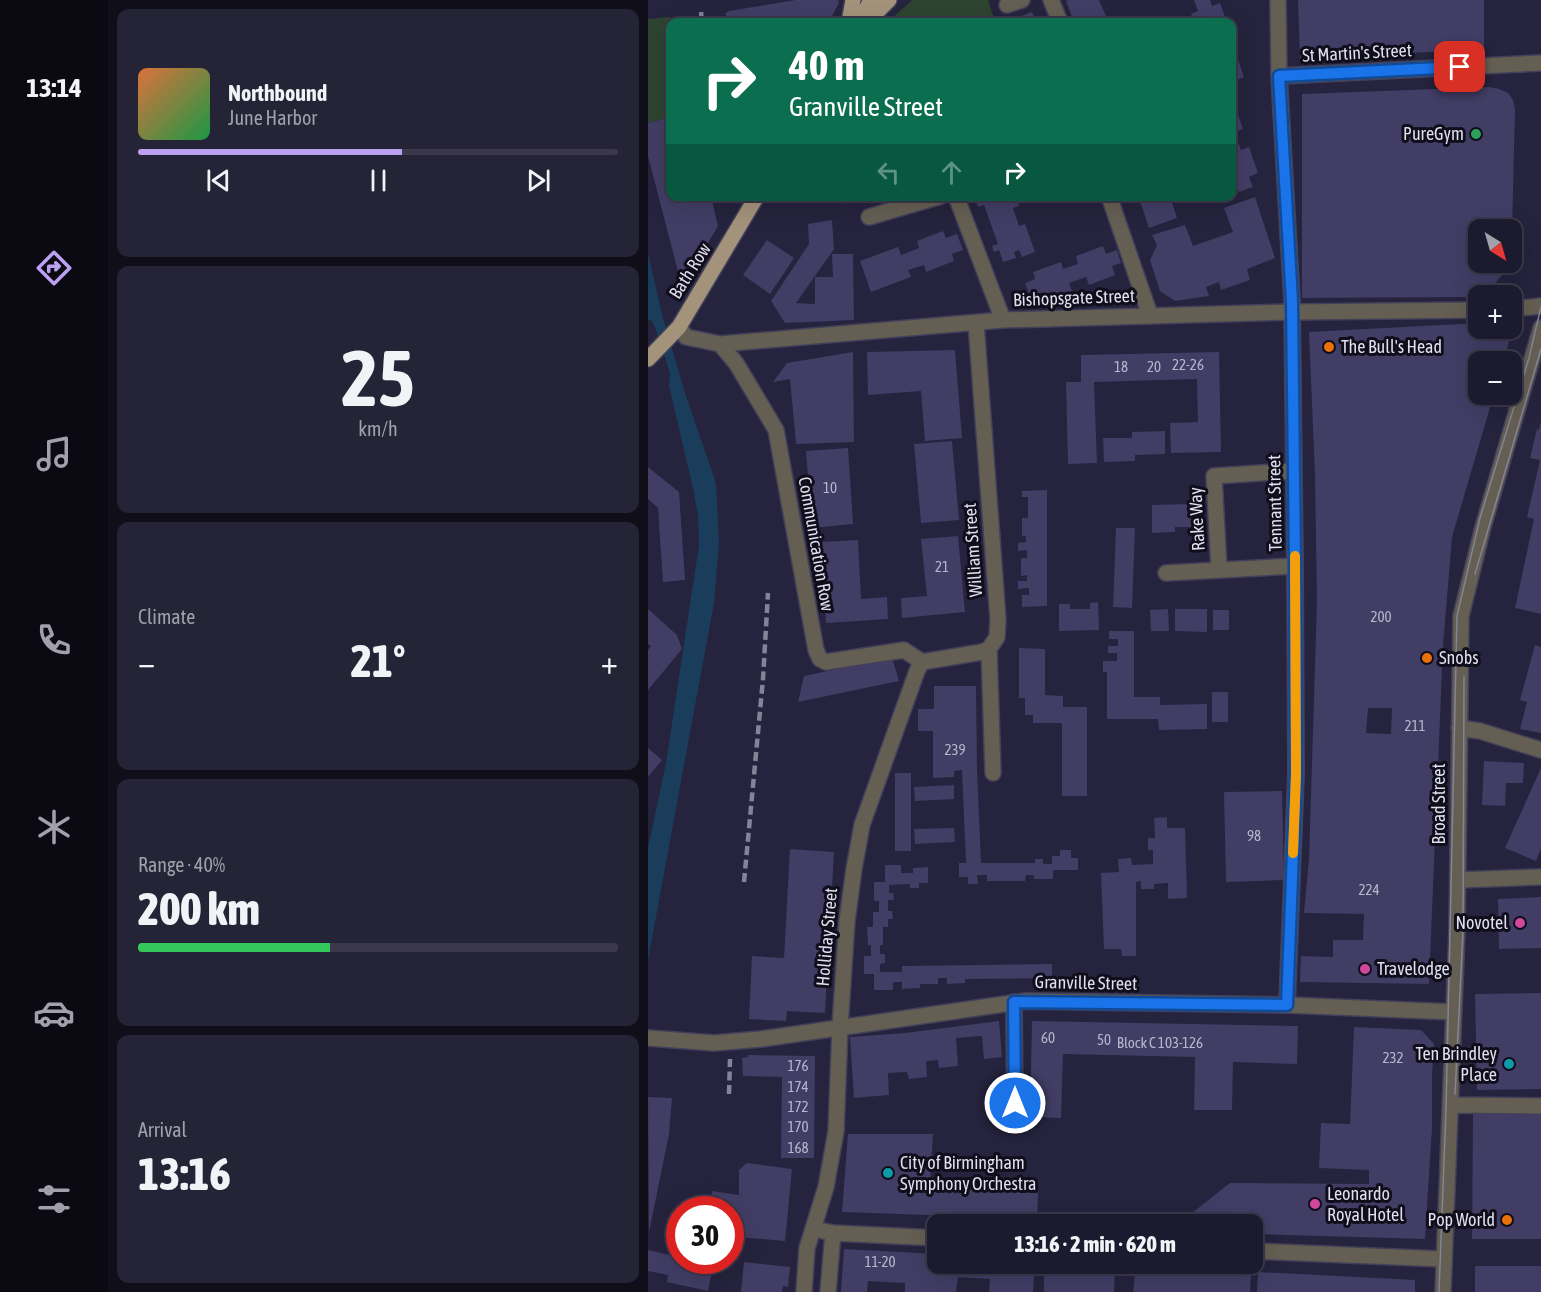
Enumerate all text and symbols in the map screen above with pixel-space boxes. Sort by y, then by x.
street label: St Martin's Street [1302,39,1412,66]
text: 40 m [789,41,864,89]
pin [1434,41,1485,92]
icon: right [690,42,768,120]
icon: arrive [1443,50,1476,83]
text: 13:14 [26,72,82,103]
text: Northbound [228,80,327,106]
text: Granville Street [789,91,943,122]
text: June Harbor [228,106,317,129]
place label: PureGym [1403,123,1464,144]
marker: PureGym [1469,127,1483,141]
icon: left [872,156,905,189]
icon: ahead [935,156,968,189]
icon: right [998,156,1031,189]
icon: previous [202,164,235,197]
icon: pause [362,164,395,197]
icon: next [522,164,555,197]
north arrow [1468,219,1522,273]
map controls [1468,219,1522,405]
street label: Bath Row [664,239,715,302]
icon: directions [33,247,75,289]
street label: Bishopsgate Street [1013,285,1135,310]
button: + [1468,285,1522,339]
text: 25 [341,333,415,423]
place label: The Bull's Head [1341,336,1442,357]
marker: The Bull's Head [1322,340,1336,354]
button: − [1468,351,1522,405]
house number: 22-26 [1172,356,1204,373]
house number: 18 [1114,358,1128,375]
house number: 20 [1147,358,1161,375]
text: km/h [358,417,398,440]
icon: music [33,433,75,475]
street label: Tennant Street [1263,454,1286,552]
street label: Communication Row [794,475,839,613]
house number: 10 [823,479,837,496]
street label: Rake Way [1184,487,1209,551]
street label: William Street [959,502,986,598]
house number: 21 [935,558,949,575]
text: Climate [138,605,195,628]
house number: 200 [1370,608,1392,625]
icon: phone [33,619,75,661]
text: 21° [351,635,405,687]
text: − [138,643,155,681]
text: + [601,643,618,681]
place label: Snobs [1439,647,1479,668]
marker: Snobs [1420,651,1434,665]
house number: 211 [1404,717,1426,734]
house number: 239 [944,741,966,758]
street label: Broad Street [1428,763,1449,845]
icon: climate [33,806,75,848]
house number: 98 [1247,827,1261,844]
text: Range · 40% [138,853,225,876]
house number: 224 [1358,881,1380,898]
text: 200 km [138,883,260,935]
street label: Holliday Street [812,887,841,987]
place label: Novotel [1455,912,1508,933]
marker: Novotel [1513,916,1527,930]
place label: Travelodge [1377,958,1450,979]
marker: Travelodge [1358,962,1372,976]
street label: Granville Street [1035,971,1138,994]
icon: car [33,992,75,1034]
house number: 60 [1041,1029,1055,1046]
house number: 50 [1097,1031,1111,1048]
house number: Block C 103-126 [1117,1034,1203,1051]
place label: Ten Brindley Place [1416,1043,1497,1085]
house number: 232 [1382,1049,1404,1066]
house number: 176 [787,1057,809,1074]
marker: Ten Brindley Place [1502,1057,1516,1071]
position arrow [983,1071,1047,1135]
house number: 174 [787,1078,809,1095]
house number: 172 [787,1098,809,1115]
text: Arrival [138,1118,187,1141]
house number: 170 [787,1118,809,1135]
house number: 168 [787,1139,809,1156]
text: 13:16 [138,1148,231,1200]
place label: City of Birmingham Symphony Orchestra [900,1152,1036,1194]
marker: City of Birmingham Symphony Orchestra [881,1166,895,1180]
icon: filters [33,1178,75,1220]
place label: Leonardo Royal Hotel [1327,1183,1404,1225]
speed limit sign: 30 [666,1196,744,1274]
marker: Leonardo Royal Hotel [1308,1197,1322,1211]
place label: Pop World [1428,1209,1495,1230]
marker: Pop World [1500,1213,1514,1227]
text: 13:16 · 2 min · 620 m [1014,1231,1176,1257]
house number: 11-20 [864,1253,896,1270]

